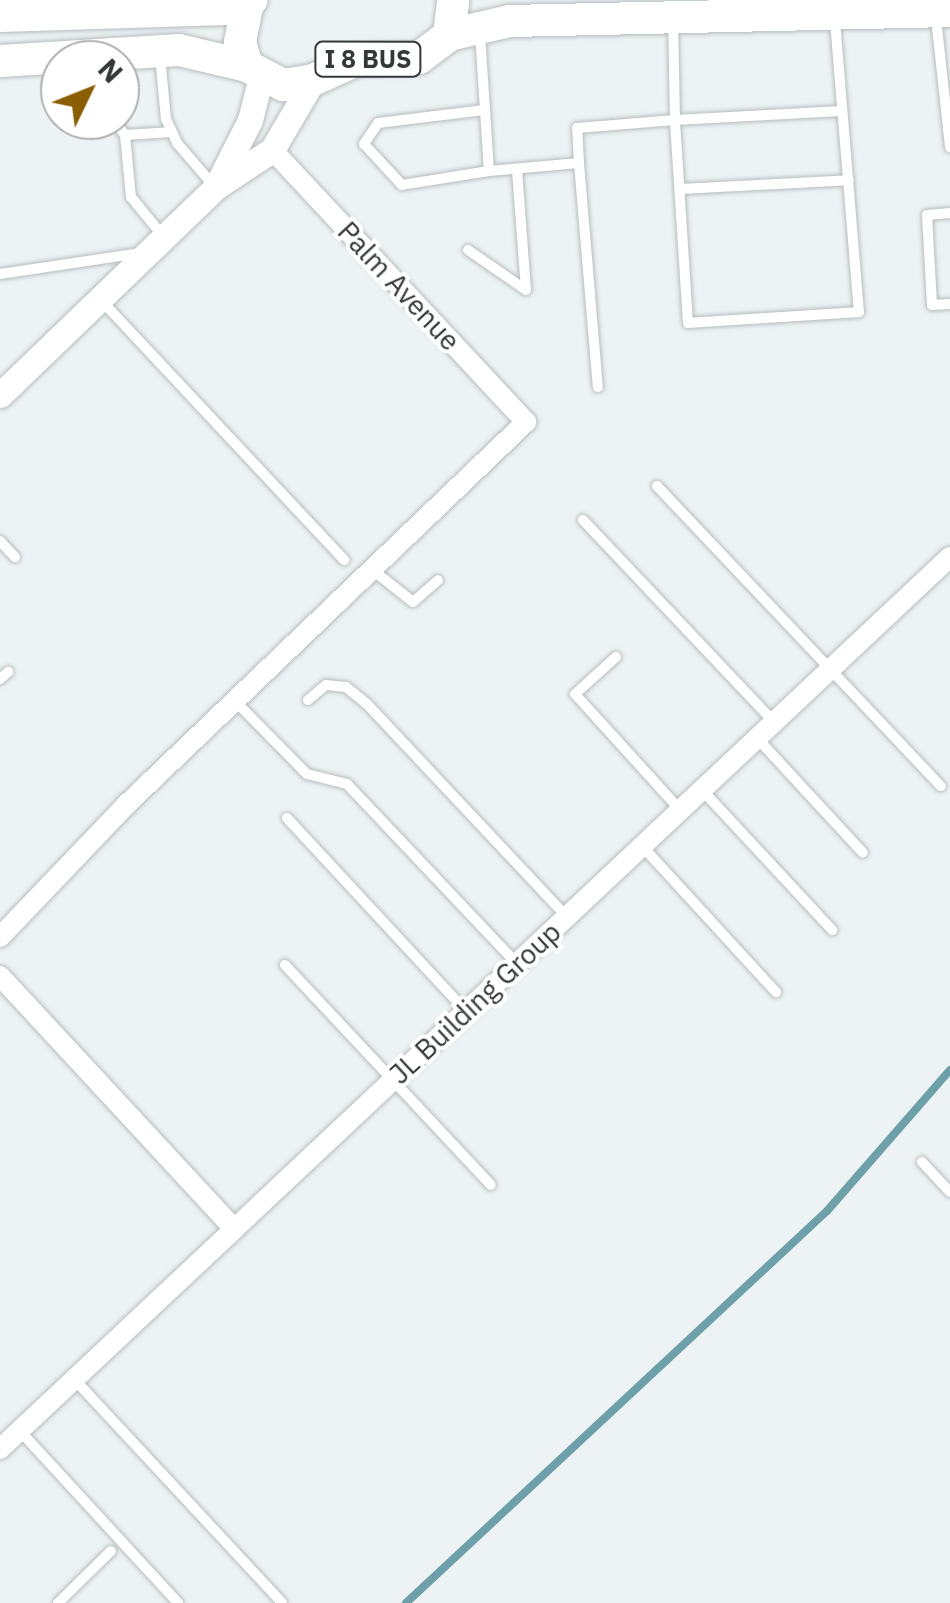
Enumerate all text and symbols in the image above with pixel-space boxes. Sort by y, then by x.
road number: I 8 BUS [313,39,423,79]
north arrow [40,40,140,140]
text: N [90,51,131,91]
street label: Palm Avenue [331,215,467,357]
street label: JL Building Group [382,915,568,1091]

